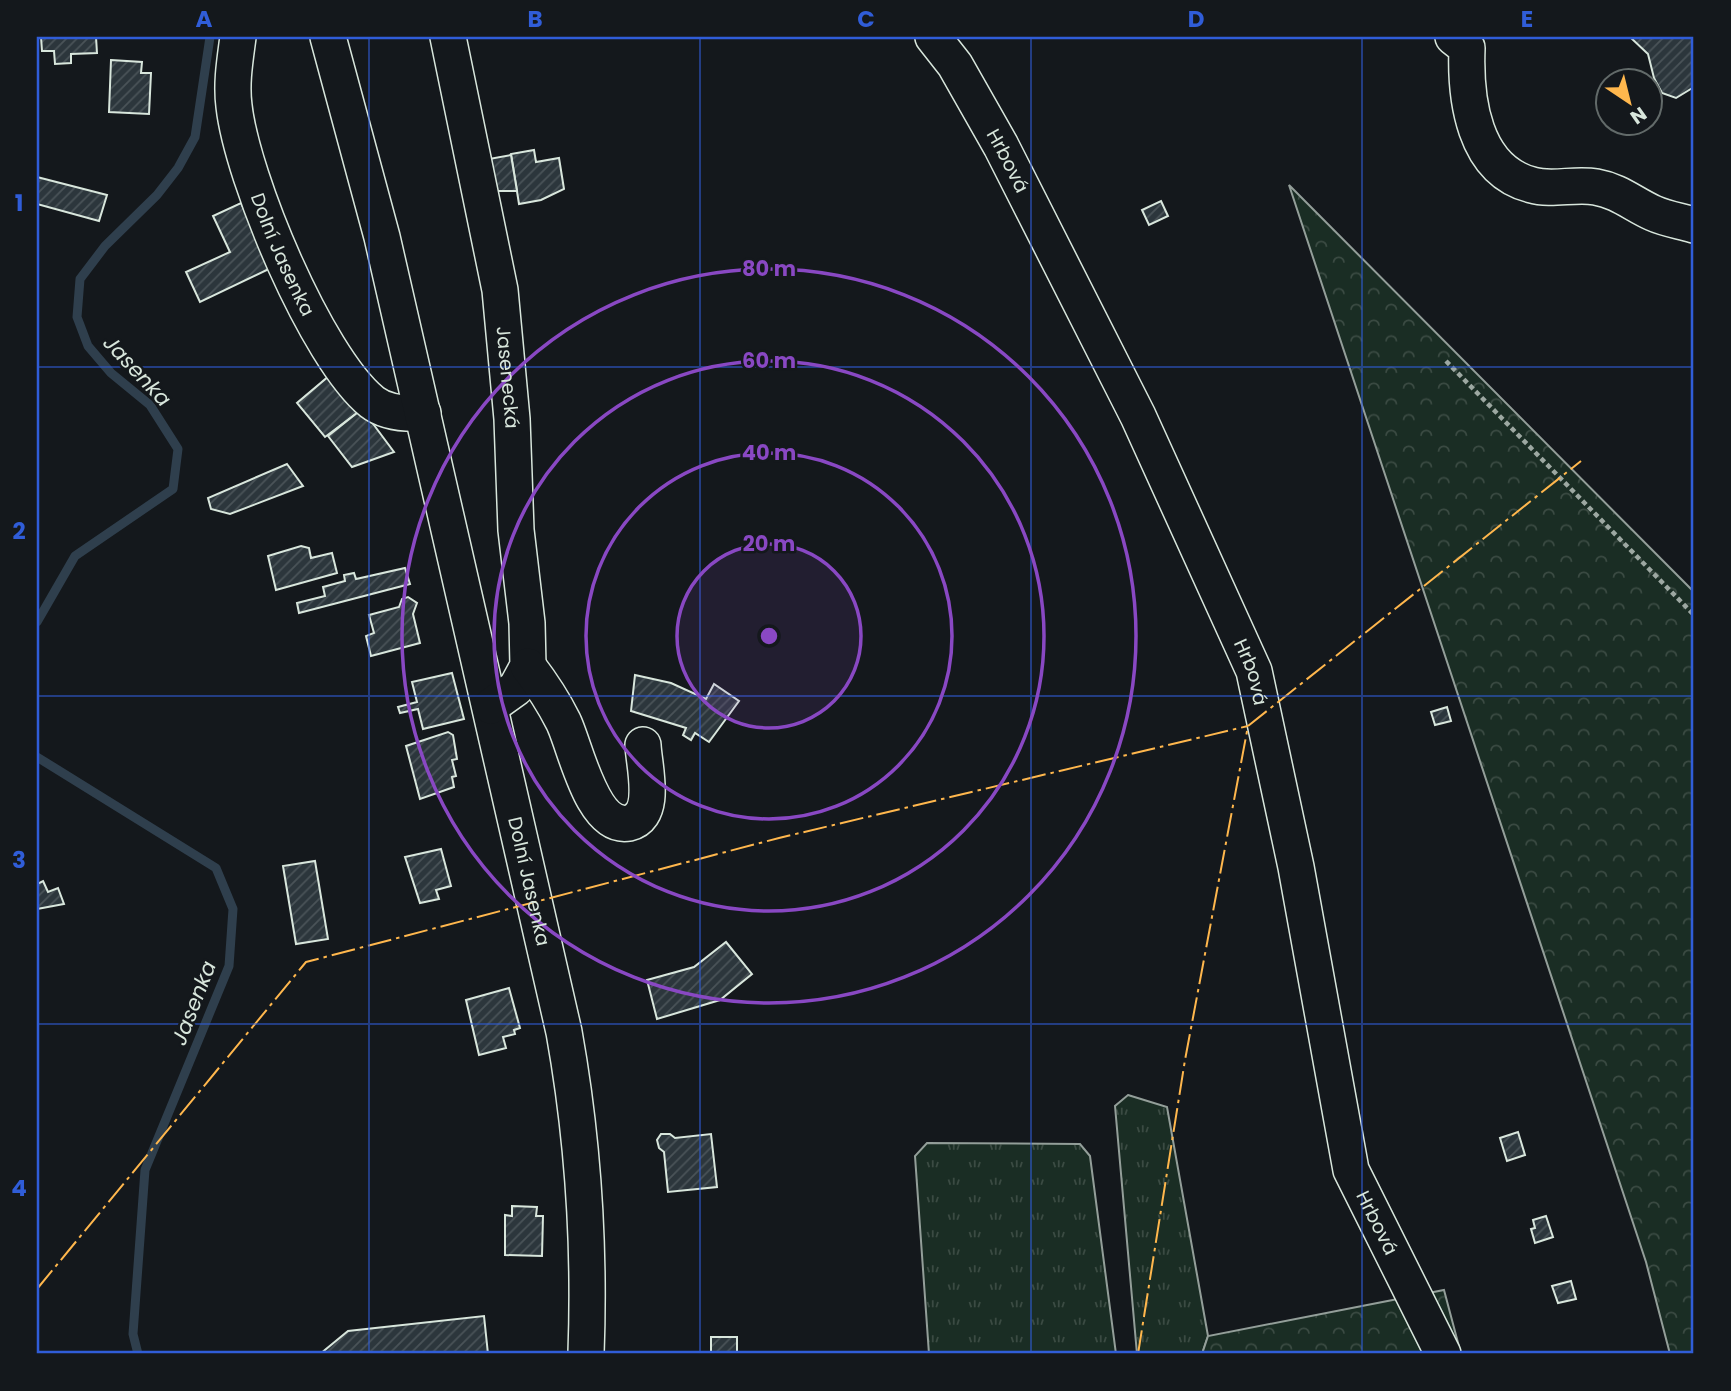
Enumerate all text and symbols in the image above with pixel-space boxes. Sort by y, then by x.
text: A [196,3,213,35]
text: B [527,3,543,35]
text: C [857,3,875,35]
text: D [1188,3,1204,35]
text: E [1521,3,1533,35]
north arrow [1594,66,1664,136]
text: N [1625,100,1652,131]
street label: Hrbová [980,124,1036,198]
text: 1 [15,187,23,219]
street label: Dolní Jasenka [244,189,321,321]
text: 80 m [742,254,796,283]
street label: Jasenecká [489,325,525,429]
water label: Jasenka [97,329,178,413]
text: 60 m [742,346,796,375]
text: 40 m [742,438,796,467]
text: 2 [12,515,26,547]
text: 20 m [743,529,795,558]
centre of rings [757,624,781,648]
street label: Hrbová [1227,635,1274,708]
street label: Dolní Jasenka [501,814,557,948]
text: 3 [12,844,26,876]
water label: Jasenka [164,957,223,1049]
text: 4 [11,1172,27,1204]
street label: Hrbová [1349,1186,1404,1260]

